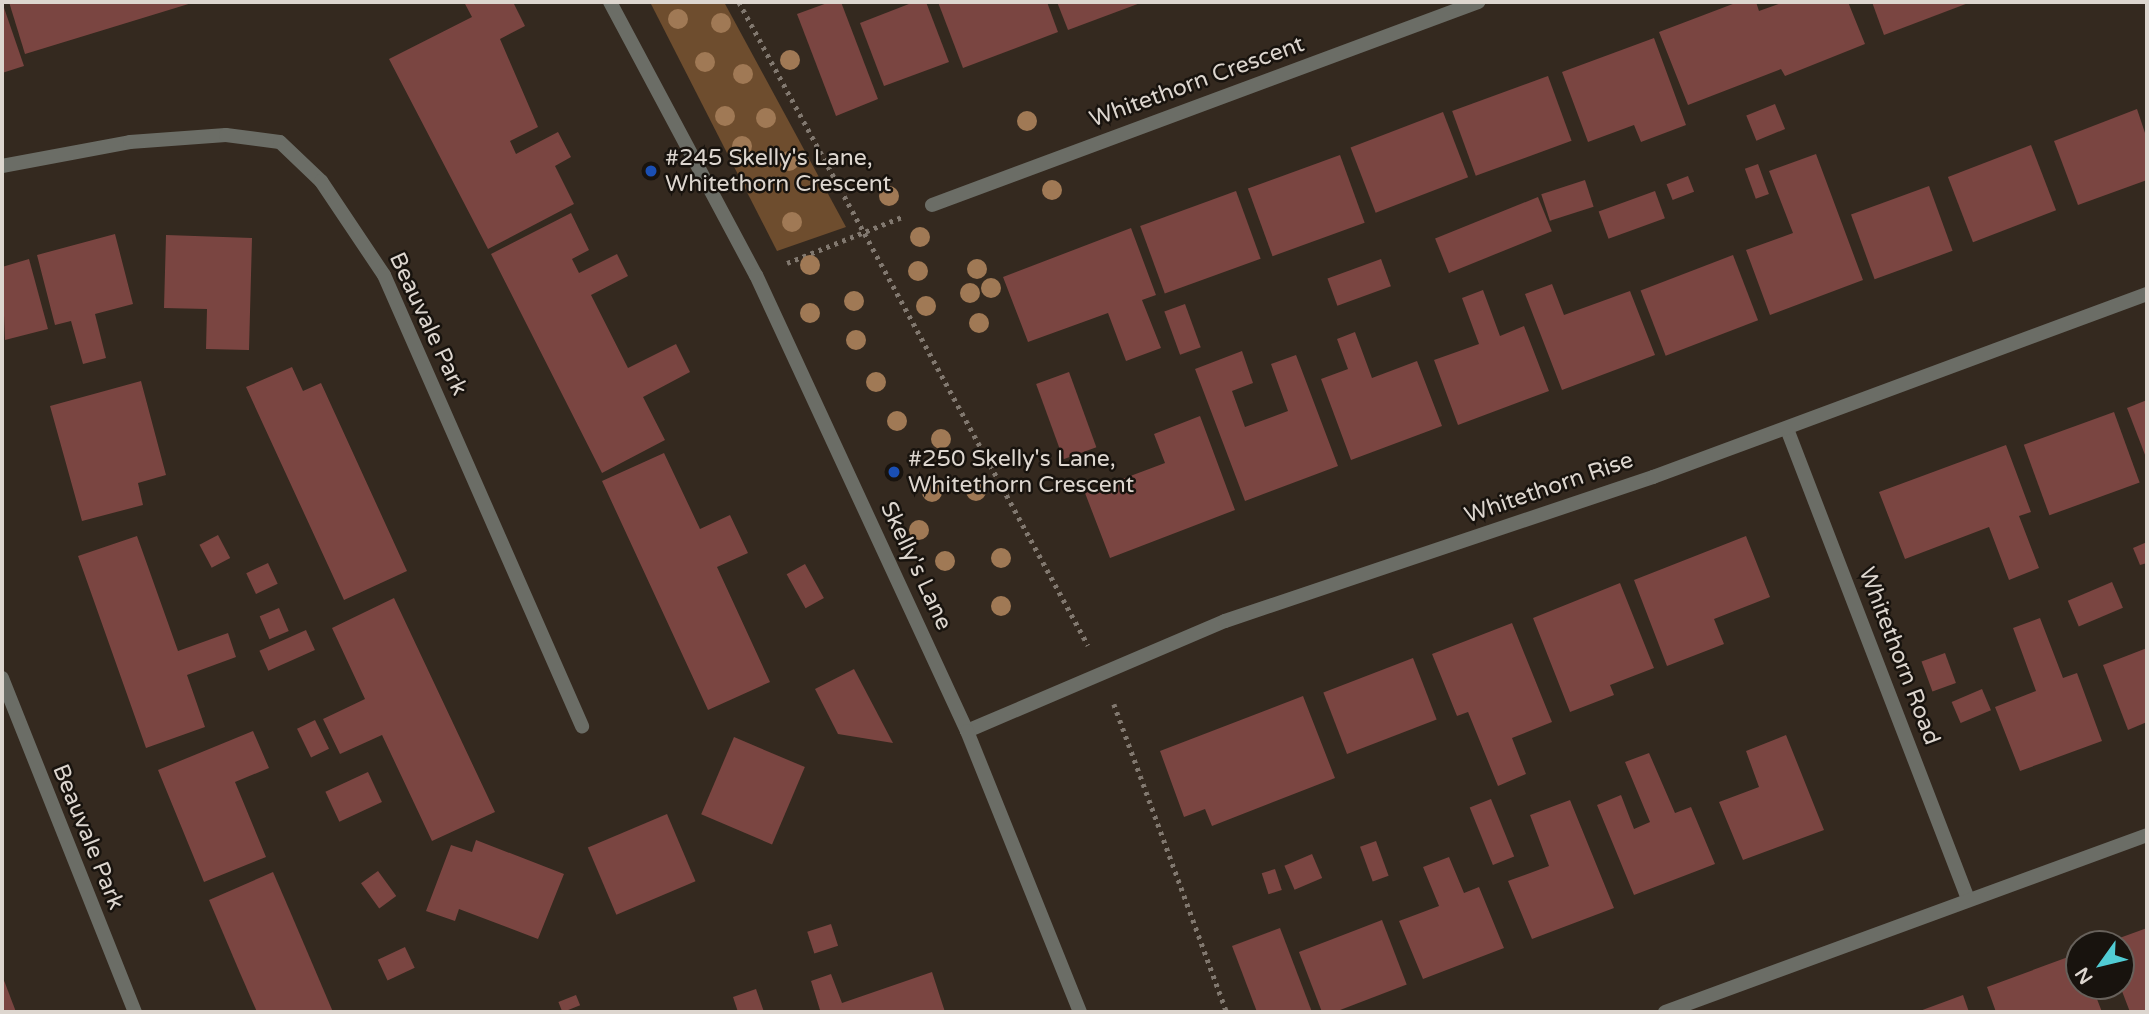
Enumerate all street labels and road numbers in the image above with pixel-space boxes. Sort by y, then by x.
street label: Whitethorn Crescent [1086,30,1308,134]
street label: Beauvale Park [383,248,473,400]
street label: Whitethorn Rise [1461,446,1637,530]
street label: Skelly's Lane [874,497,958,635]
street label: Whitethorn Road [1852,563,1946,749]
street label: Beauvale Park [46,760,130,914]

